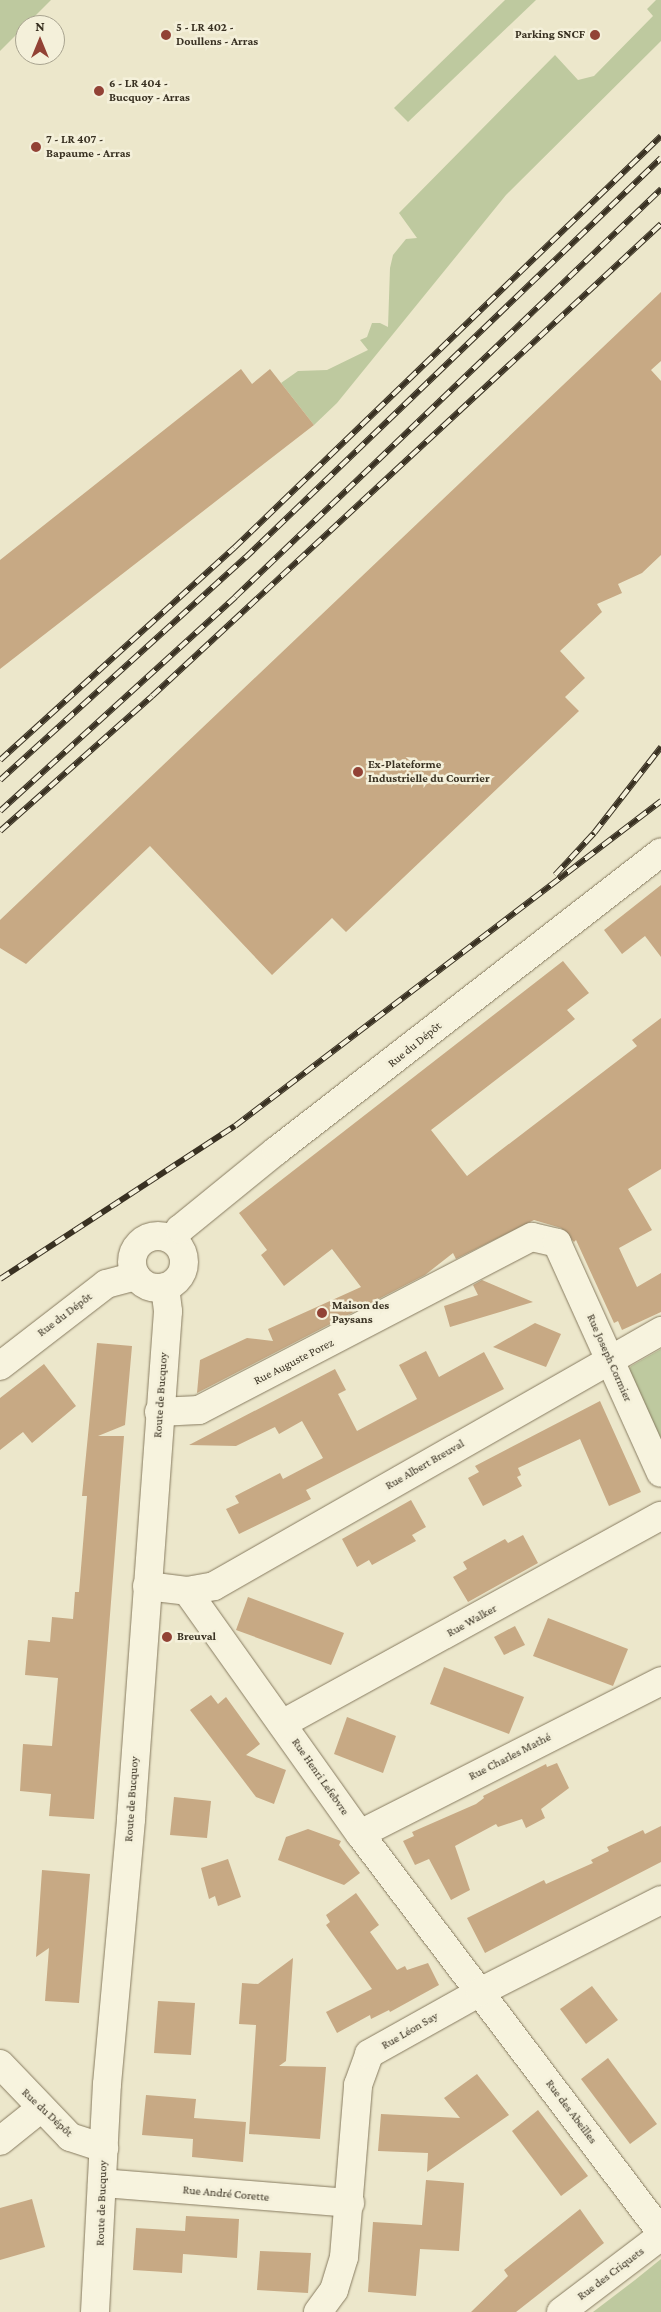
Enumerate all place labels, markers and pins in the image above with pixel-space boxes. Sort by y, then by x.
place label: 5 - LR 402 - Doullens - Arras [176,21,258,49]
place label: Parking SNCF [515,28,585,42]
marker: 5 - LR 402 - Doullens - Arras [160,29,172,41]
marker: Parking SNCF [589,29,601,41]
place label: 6 - LR 404 - Bucquoy - Arras [109,77,190,105]
marker: 6 - LR 404 - Bucquoy - Arras [93,85,105,97]
place label: 7 - LR 407 - Bapaume - Arras [46,133,130,161]
marker: 7 - LR 407 - Bapaume - Arras [30,141,42,153]
place label: Ex-Plateforme Industrielle du Courrier [368,758,490,786]
marker: Ex-Plateforme Industrielle du Courrier [352,766,364,778]
place label: Maison des Paysans [332,1299,389,1327]
marker: Maison des Paysans [316,1307,328,1319]
place label: Breuval [177,1630,216,1644]
marker: Breuval [161,1631,173,1643]

